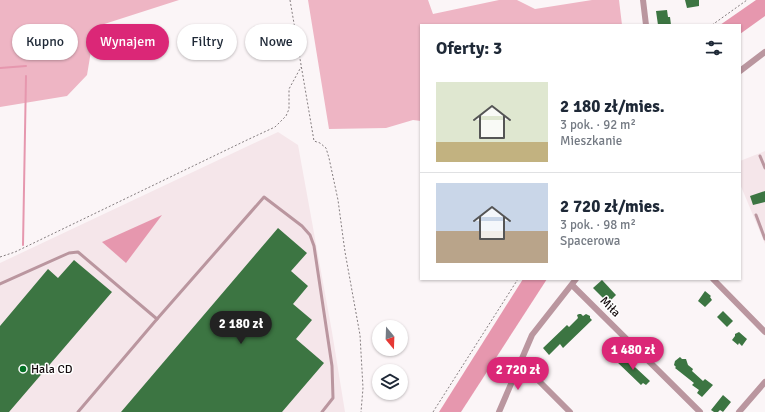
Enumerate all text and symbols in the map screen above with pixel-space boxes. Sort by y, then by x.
chip: Kupno [12,24,78,60]
chip: Wynajem [86,24,169,60]
chip: Filtry [177,24,237,60]
chip: Nowe [245,24,307,60]
icon: filters [703,37,725,59]
text: Oferty: 3 [436,38,502,59]
text: 2 180 zł/mies. [560,96,665,117]
icon: home [468,98,516,146]
text: 3 pok. · 92 m² [560,117,636,133]
text: Mieszkanie [560,133,622,149]
text: 2 720 zł/mies. [560,196,665,217]
icon: home [468,199,516,247]
text: 3 pok. · 98 m² [560,217,636,233]
text: Spacerowa [560,233,620,249]
street label: Miła [597,294,623,320]
pin: 2 180 zł [200,311,282,345]
text: 2 180 zł [219,316,263,332]
north arrow [372,320,408,356]
map controls [372,320,408,400]
pin: 1 480 zł [592,337,674,371]
text: 1 480 zł [611,342,655,358]
pin: 2 720 zł [477,357,559,391]
place label: Hala CD [31,362,73,377]
text: 2 720 zł [496,362,540,378]
marker: Hala CD [18,364,28,374]
button: layers [372,364,408,400]

